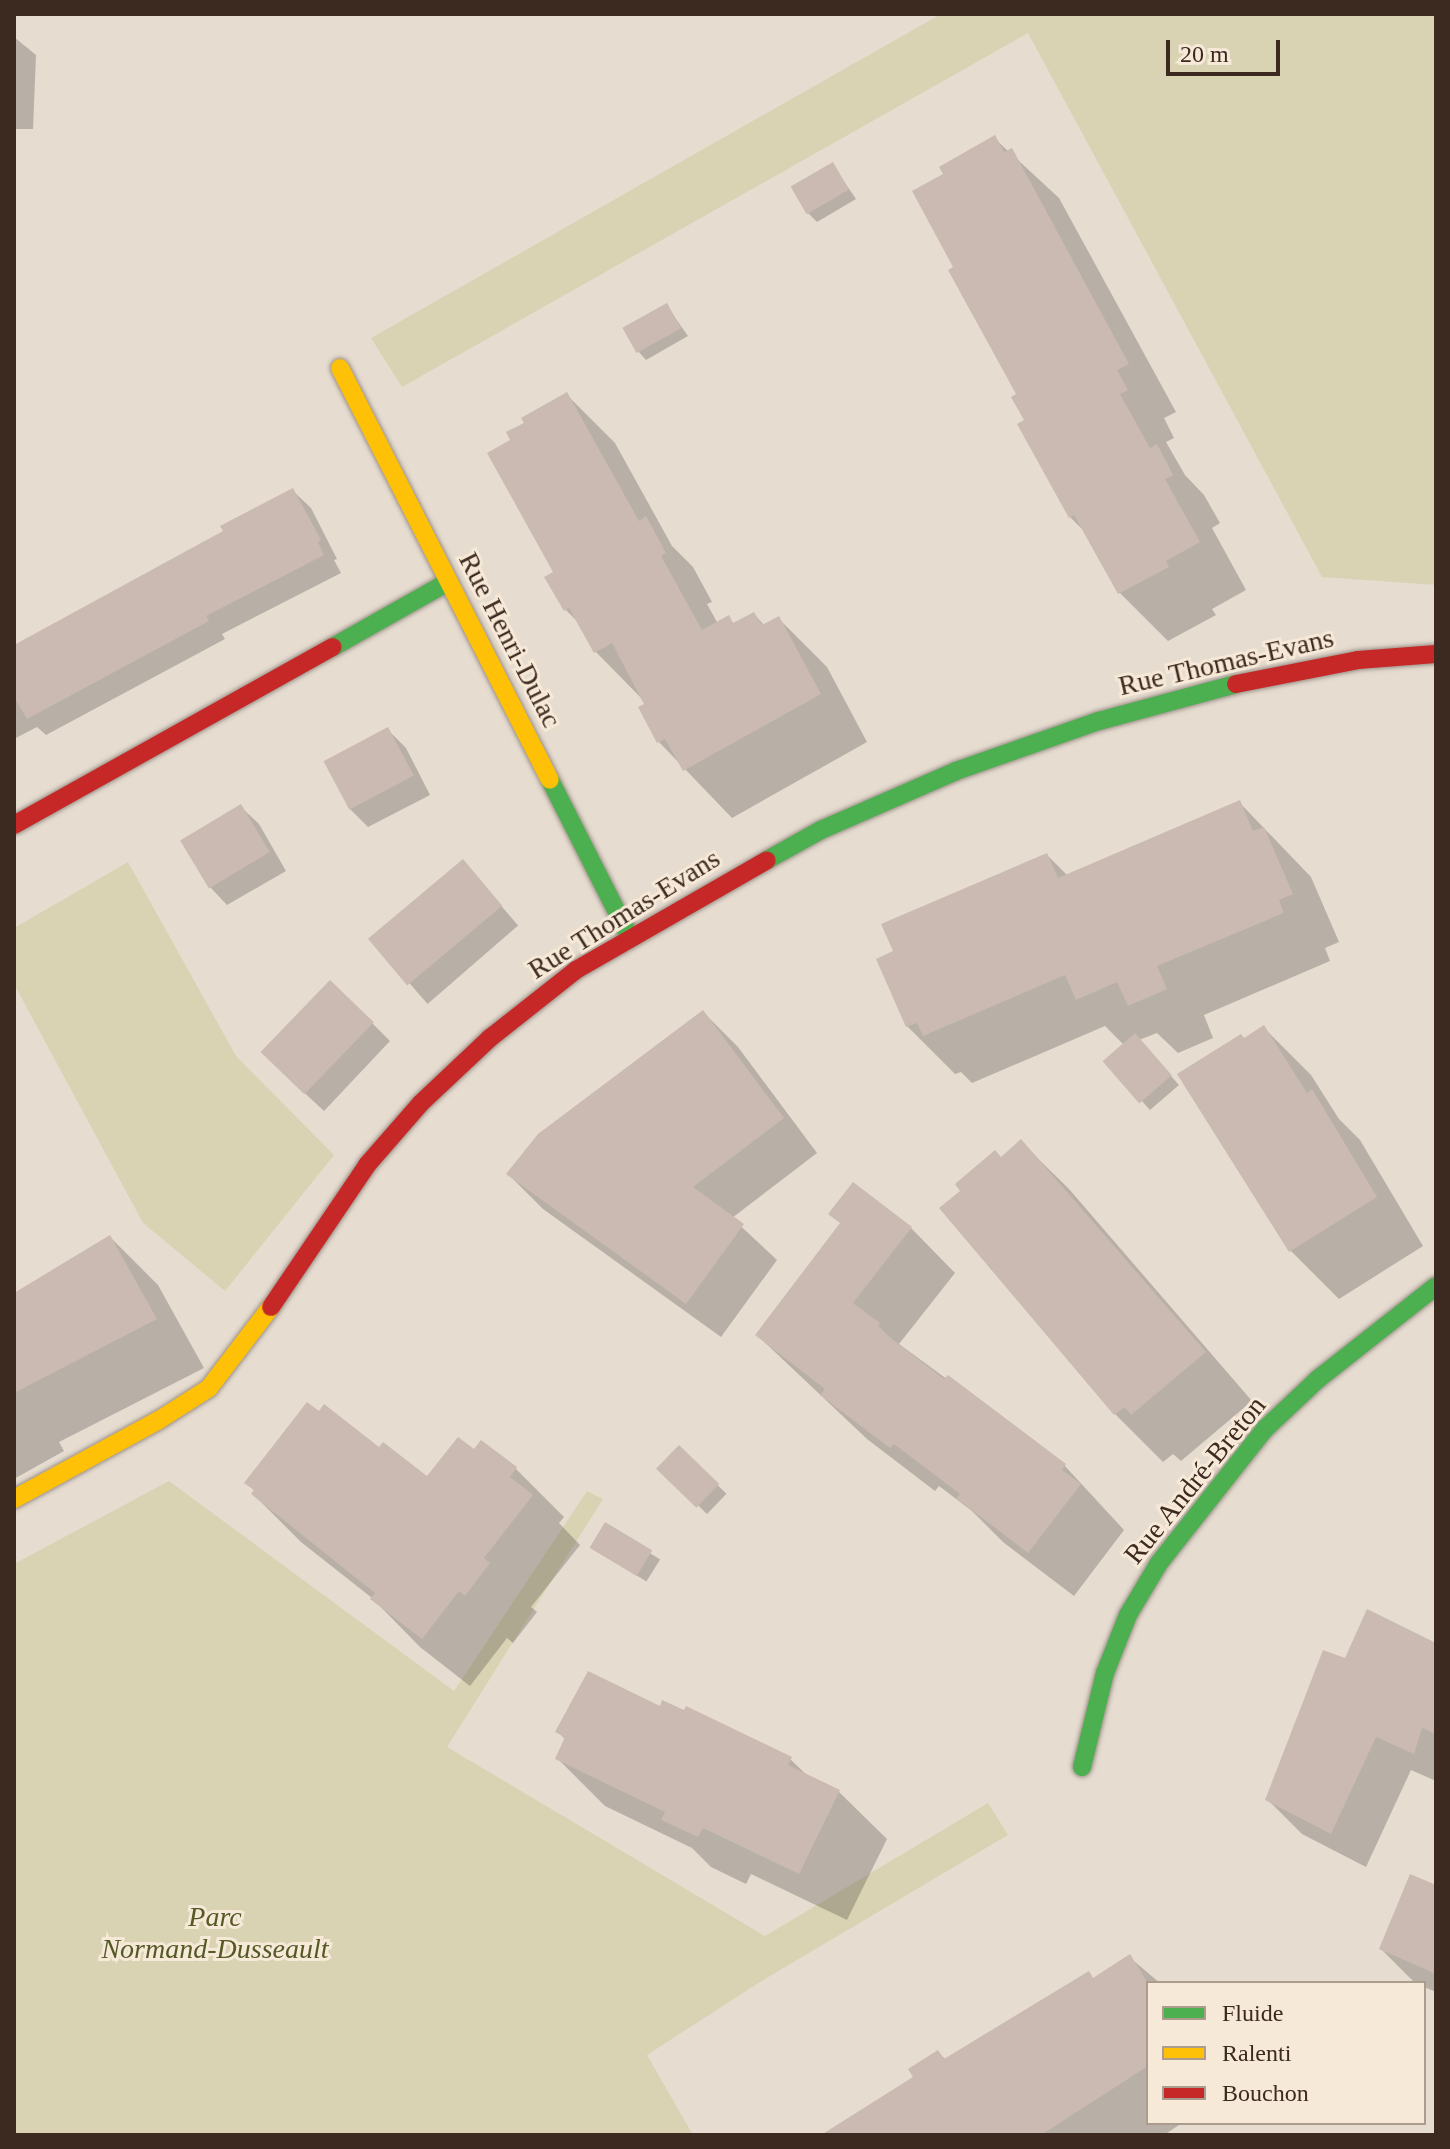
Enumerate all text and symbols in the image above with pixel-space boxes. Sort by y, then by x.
scale bar [1170,24,1284,74]
text: 20 m [1180,41,1229,67]
street label: Rue Henri-Dulac [451,547,569,733]
street label: Rue Thomas-Evans [1115,621,1337,703]
street label: Rue Thomas-Evans [522,841,726,987]
street label: Rue André-Breton [1117,1389,1273,1571]
park label: Parc Normand-Dusseault [101,1900,329,1966]
legend [1146,1981,1426,2125]
text: Fluide [1222,2000,1283,2026]
text: Ralenti [1222,2040,1291,2066]
text: Bouchon [1222,2080,1309,2106]

